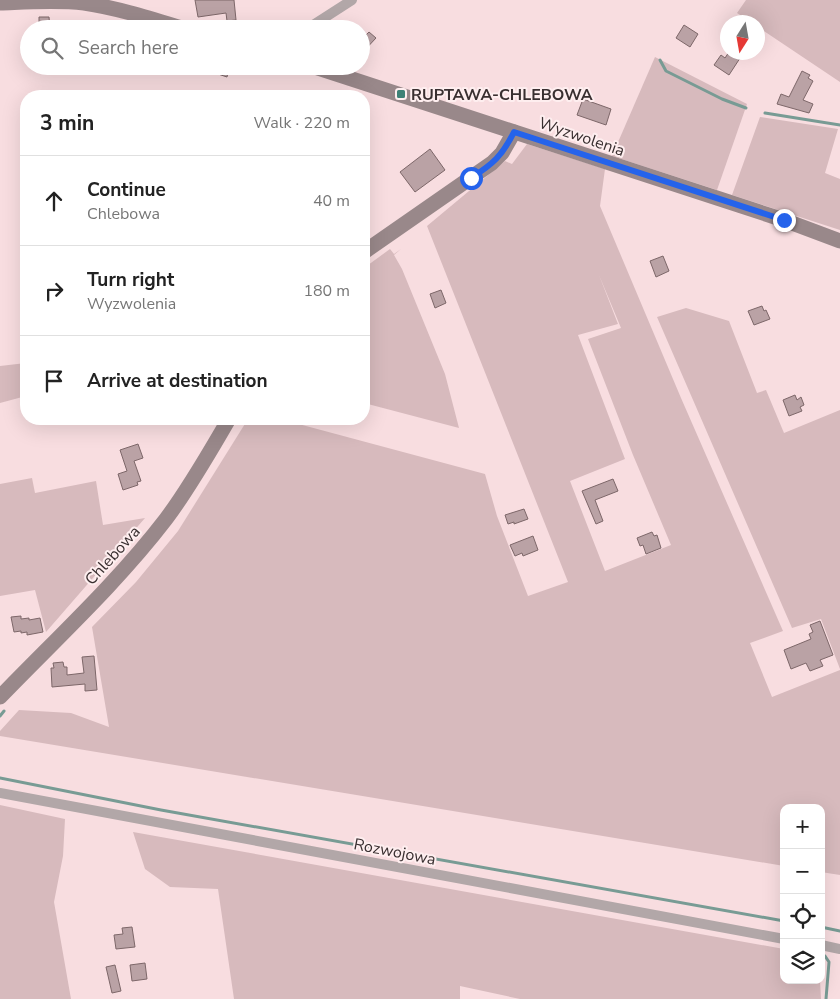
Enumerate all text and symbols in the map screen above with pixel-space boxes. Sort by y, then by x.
north arrow [720,15,765,60]
search box [20,20,370,75]
icon: search [38,34,66,62]
text: Search here [78,35,179,61]
place label: RUPTAWA-CHLEBOWA [411,84,593,106]
marker: RUPTAWA-CHLEBOWA [395,88,407,100]
text: 3 min [40,109,94,137]
text: Walk · 220 m [254,112,350,134]
street label: Wyzwolenia [536,112,627,162]
route start [460,167,483,190]
text: Continue [87,177,166,203]
icon: ahead [40,187,68,215]
text: 40 m [313,190,350,212]
text: Chlebowa [87,203,160,225]
route end [773,209,796,232]
text: Turn right [87,267,174,293]
icon: right [40,277,68,305]
text: 180 m [303,280,350,302]
text: Wyzwolenia [87,293,176,315]
icon: arrive [40,367,68,395]
text: Arrive at destination [87,368,268,394]
street label: Chlebowa [80,521,145,590]
map controls [780,804,825,984]
button: + [780,804,825,849]
street label: Rozwojowa [352,833,438,871]
button: − [780,849,825,894]
button: locate [780,894,825,939]
button: layers [780,939,825,984]

